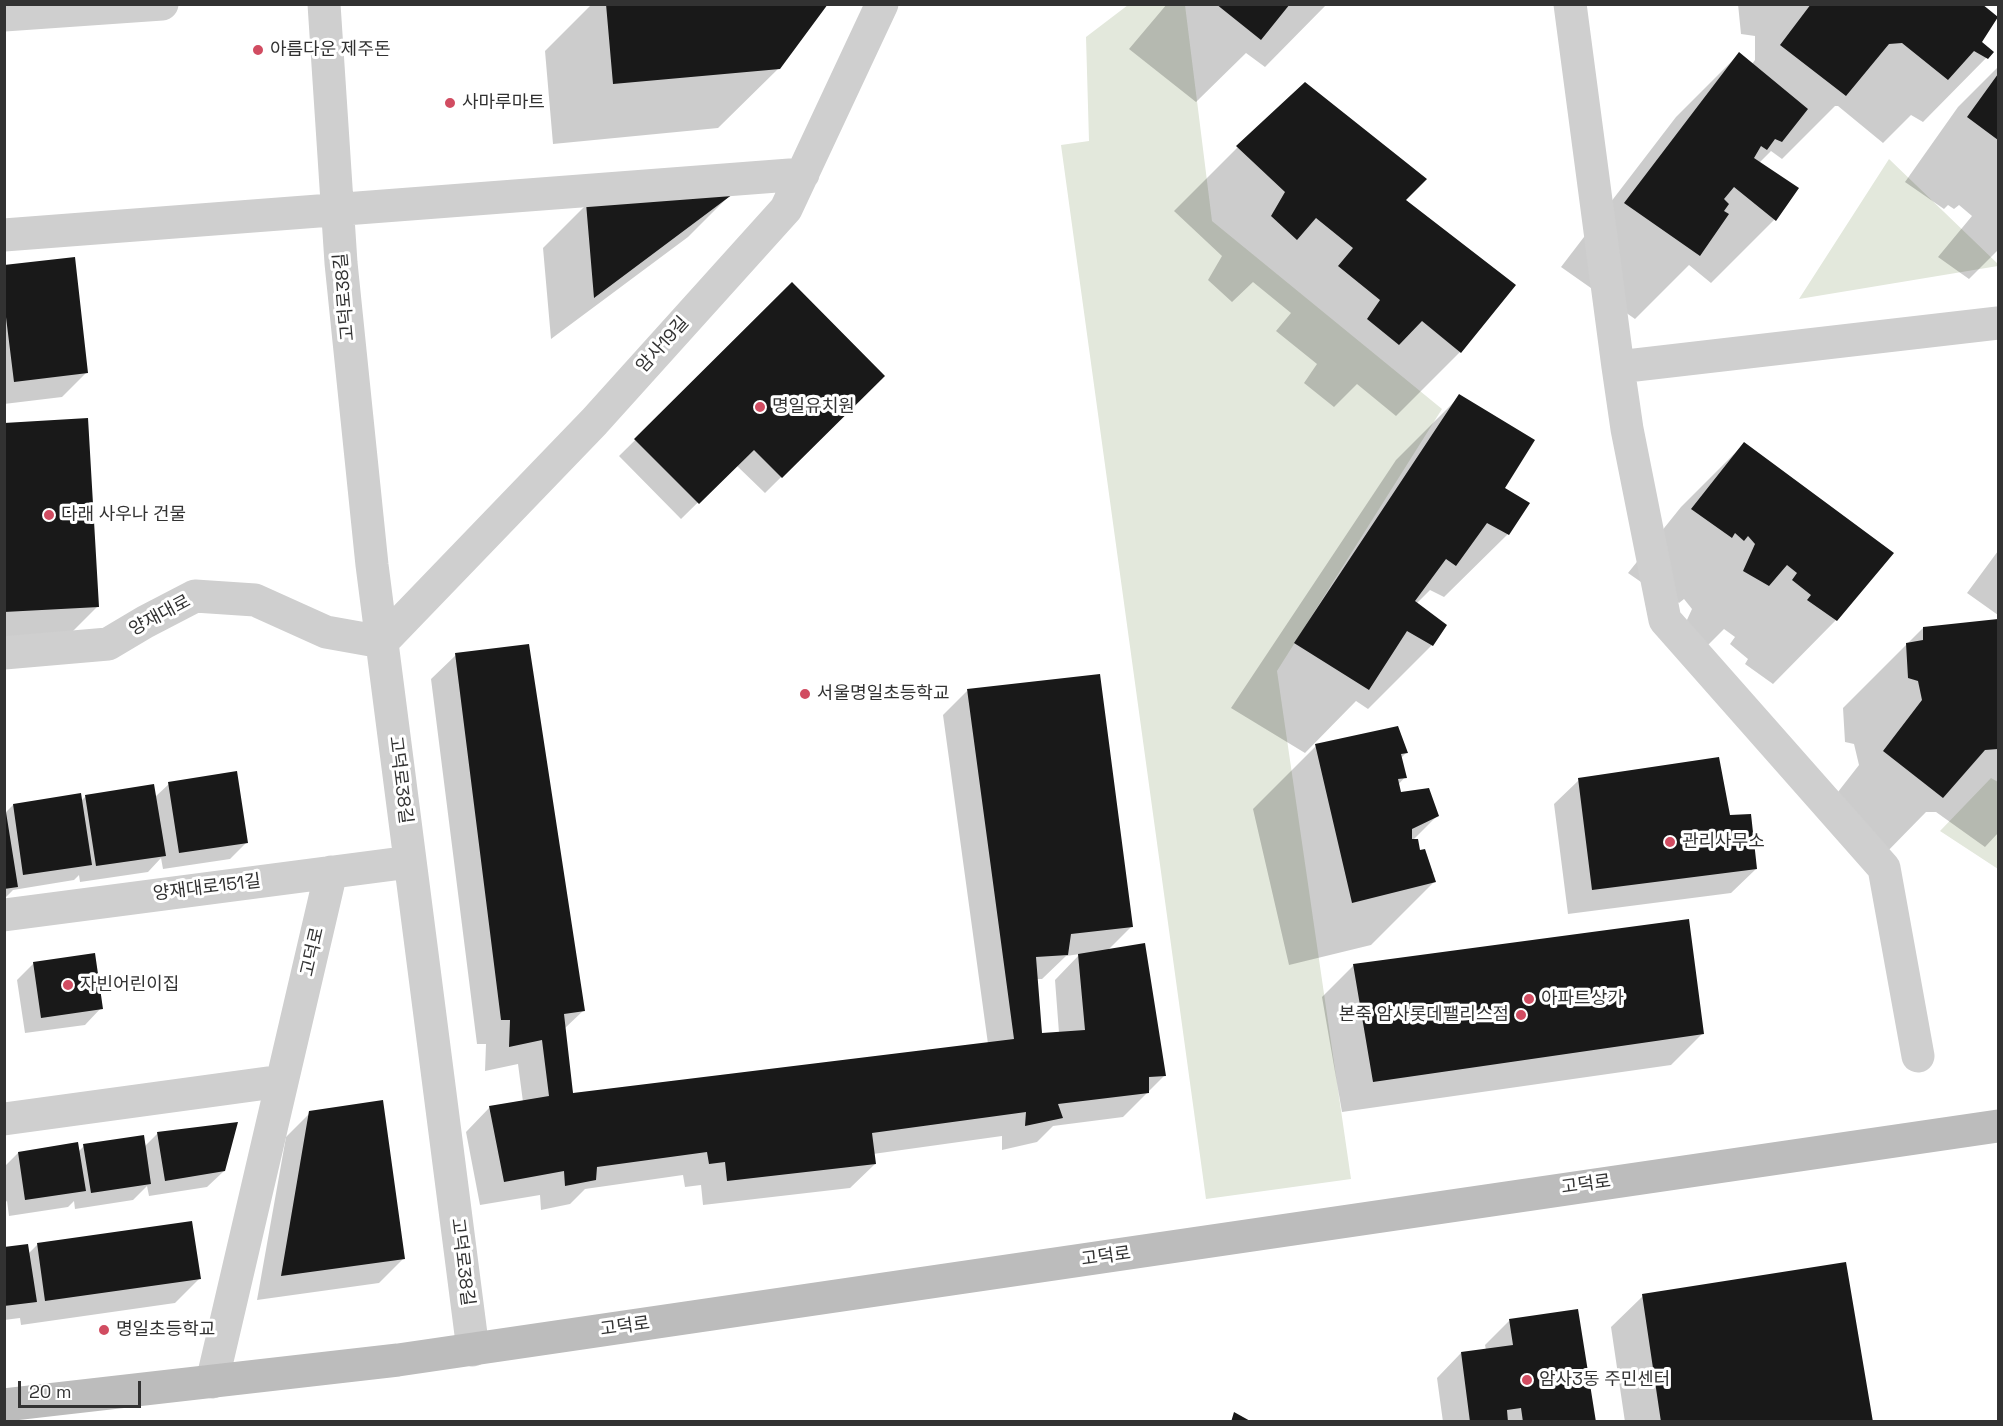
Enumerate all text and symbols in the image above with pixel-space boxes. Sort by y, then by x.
place label: 아름다운 제주돈 [270,39,391,61]
marker: 아름다운 제주돈 [251,43,265,57]
place label: 사마루마트 [462,92,545,114]
marker: 사마루마트 [443,96,457,110]
street label: 고덕로38길 [330,252,360,342]
street label: 암사19길 [632,312,694,378]
place label: 명일유치원 [772,396,855,418]
marker: 명일유치원 [753,400,767,414]
place label: 다래 사우나 건물 [61,504,186,526]
marker: 다래 사우나 건물 [42,508,56,522]
street label: 양재대로 [126,591,194,641]
place label: 서울명일초등학교 [817,683,949,705]
marker: 서울명일초등학교 [798,687,812,701]
street label: 고덕로38길 [384,735,416,825]
place label: 관리사무소 [1682,831,1765,853]
marker: 관리사무소 [1663,835,1677,849]
street label: 양재대로151길 [152,871,262,905]
street label: 고덕로 [297,925,329,979]
place label: 자빈어린이집 [80,974,179,996]
marker: 자빈어린이집 [61,978,75,992]
place label: 아파트상가 [1541,988,1624,1010]
marker: 아파트상가 [1522,992,1536,1006]
place label: 본죽 암사롯데팰리스점 [1339,1004,1509,1026]
marker: 본죽 암사롯데팰리스점 [1514,1008,1528,1022]
street label: 고덕로 [1560,1171,1612,1199]
street label: 고덕로38길 [446,1217,478,1307]
street label: 고덕로 [1080,1243,1132,1271]
street label: 고덕로 [599,1313,651,1341]
place label: 명일초등학교 [116,1319,215,1341]
marker: 명일초등학교 [97,1323,111,1337]
scale bar [21,1369,144,1407]
place label: 암사3동 주민센터 [1539,1369,1670,1391]
marker: 암사3동 주민센터 [1520,1373,1534,1387]
text: 20 m [29,1380,72,1403]

